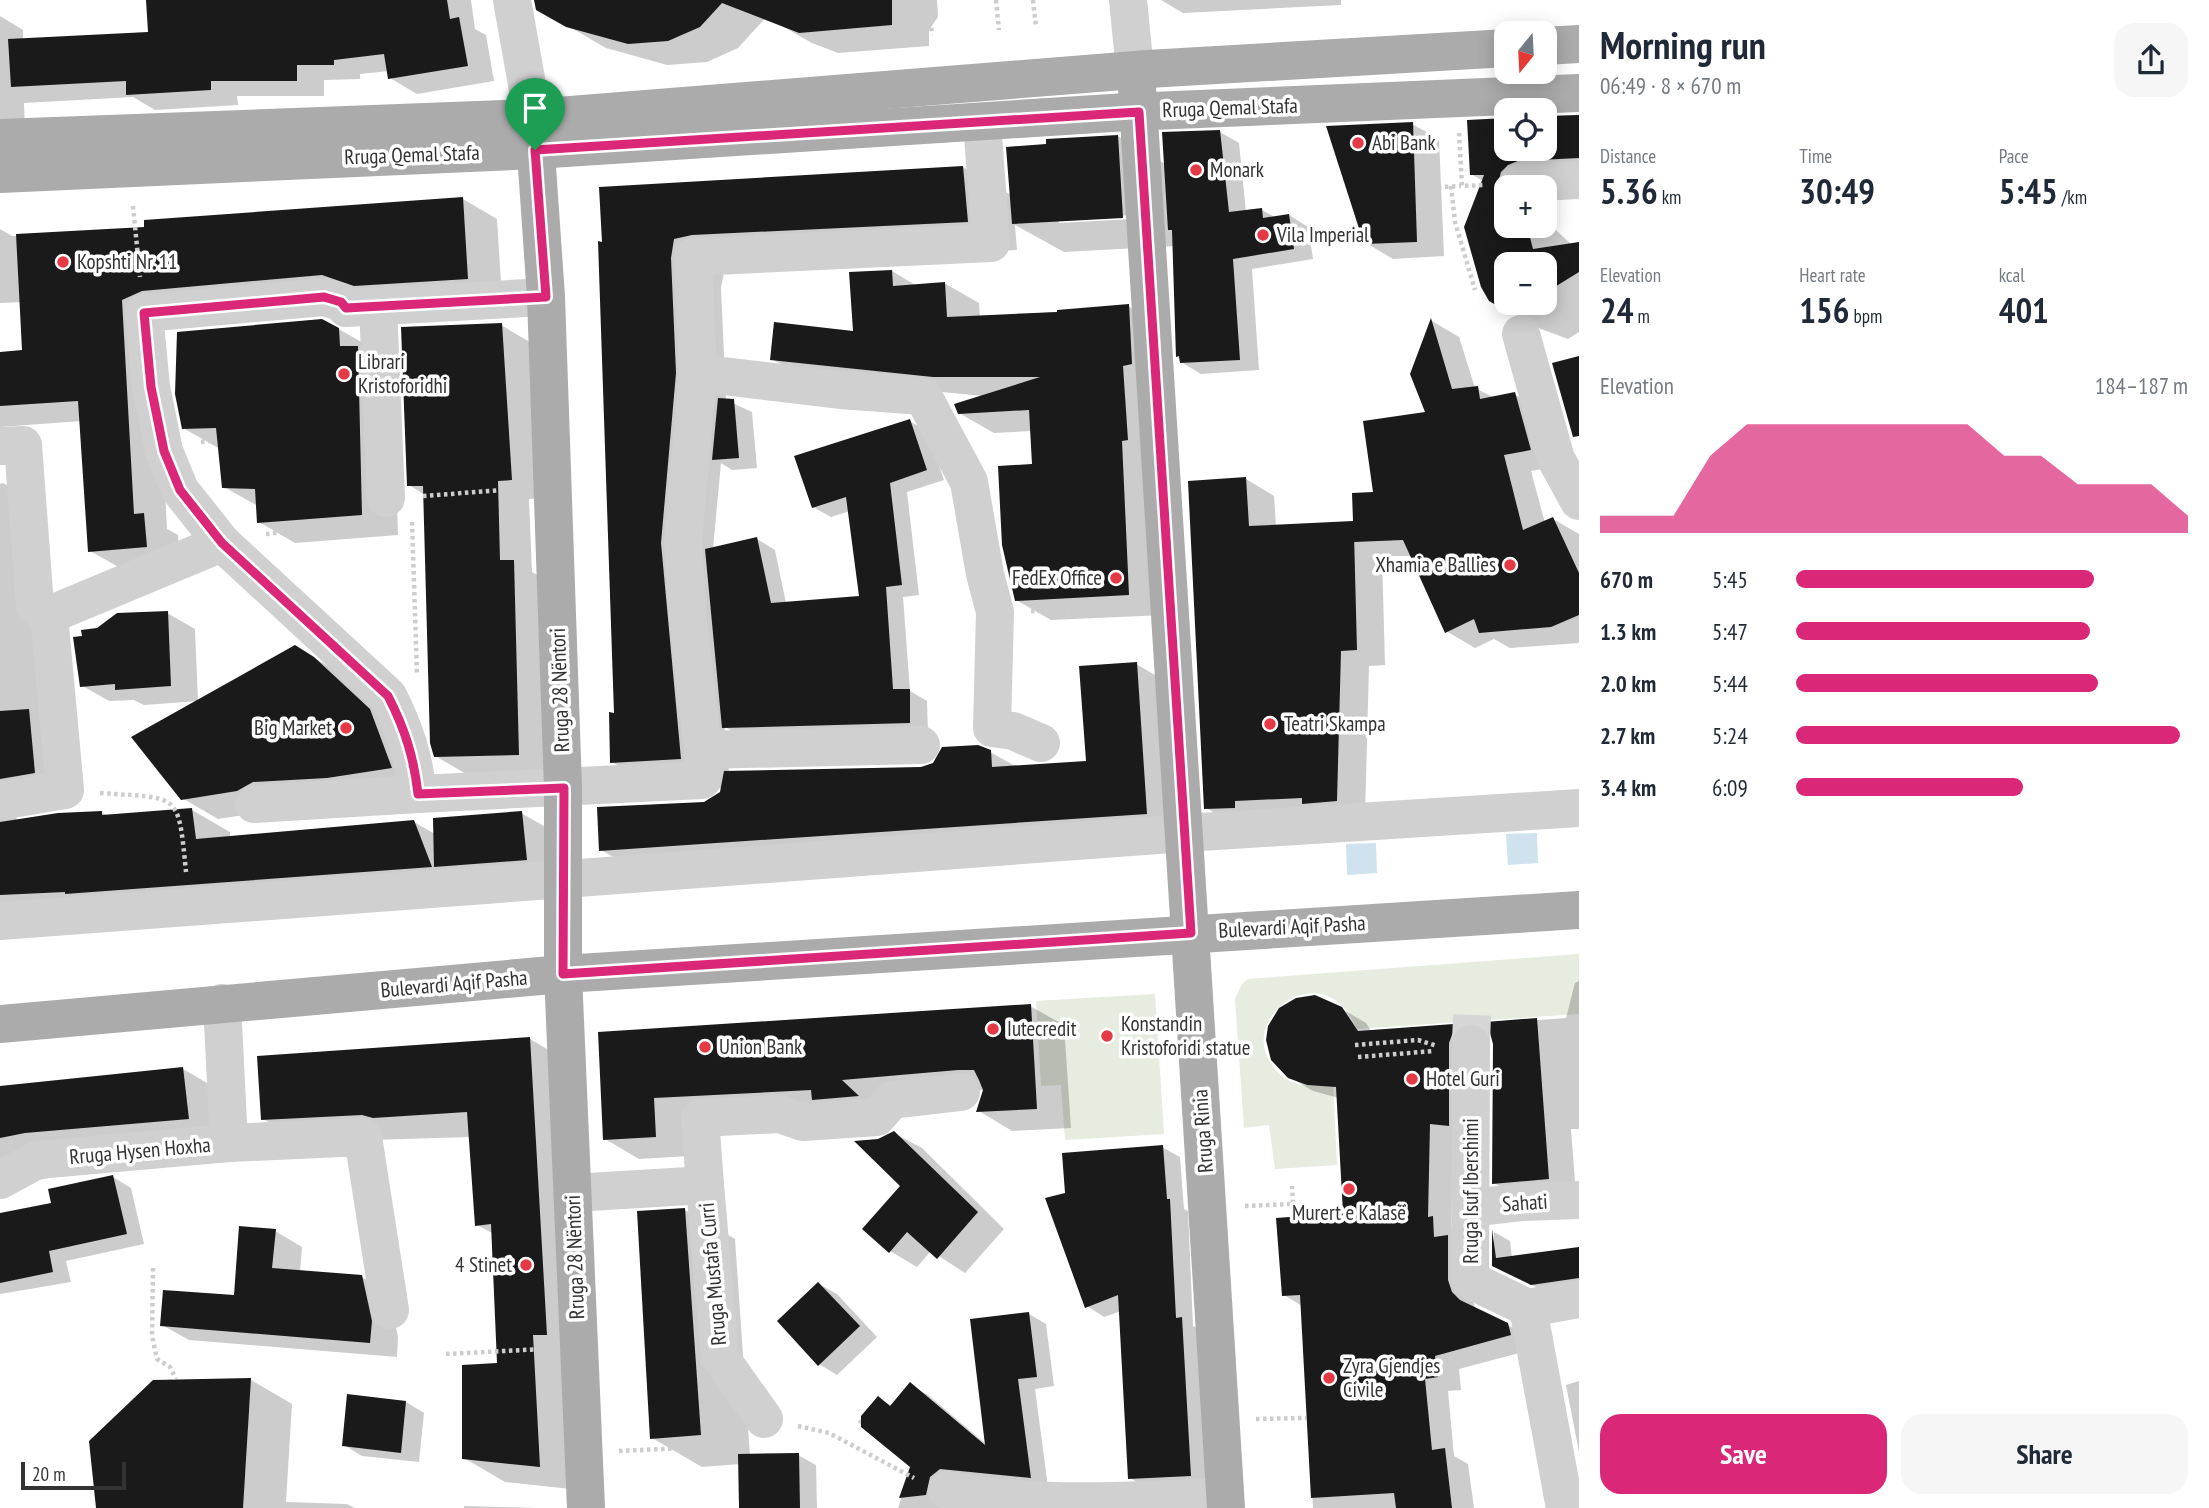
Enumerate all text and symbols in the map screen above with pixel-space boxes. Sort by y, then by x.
text: Morning run [1600,20,1766,69]
north arrow [1494,21,1558,84]
map controls [1494,21,1557,315]
button: share [2114,23,2188,97]
text: 06:49 · 8 × 670 m [1600,71,1741,100]
pin [505,78,565,150]
icon: arrive [516,89,554,127]
street label: Rruga Qemal Stafa [1162,92,1298,123]
button: locate [1494,98,1557,161]
place label: Abi Bank [1372,129,1436,156]
marker: Abi Bank [1350,135,1366,151]
street label: Rruga Qemal Stafa [344,139,480,170]
text: Distance [1600,144,1656,168]
text: Time [1799,144,1832,168]
text: Pace [1999,144,2029,168]
place label: Monark [1210,156,1264,183]
marker: Monark [1188,162,1204,178]
text: 5.36 [1600,168,1658,214]
text: 30:49 [1799,168,1875,214]
text: 5:45 [1999,168,2058,214]
button: + [1494,175,1557,238]
text: km [1658,185,1681,209]
text: /km [2058,185,2087,209]
place label: Vila Imperial [1276,221,1369,248]
marker: Vila Imperial [1255,227,1271,243]
place label: Kopshti Nr. 11 [77,248,178,275]
button: − [1494,252,1557,315]
marker: Kopshti Nr. 11 [55,254,71,270]
text: Elevation [1600,263,1661,287]
text: Heart rate [1799,263,1866,287]
text: kcal [1999,263,2025,287]
text: 24 [1600,287,1633,333]
text: 156 [1799,287,1850,333]
text: 401 [1999,287,2049,333]
text: m [1633,304,1650,328]
text: bpm [1850,304,1882,328]
place label: Librari Kristoforidhi [358,348,447,399]
marker: Librari Kristoforidhi [336,366,352,382]
text: Elevation [1600,371,1674,400]
text: 184–187 m [2095,371,2188,400]
place label: Xhamia e Ballies [1375,551,1496,578]
marker: Xhamia e Ballies [1502,557,1518,573]
place label: FedEx Office [1012,564,1102,591]
text: 670 m [1600,565,1653,594]
text: 5:45 [1712,565,1748,594]
marker: FedEx Office [1108,570,1124,586]
text: 1.3 km [1600,617,1656,646]
text: 5:47 [1712,617,1748,646]
street label: Rruga 28 Nëntori [544,627,575,753]
text: 2.0 km [1600,669,1656,698]
text: 5:44 [1712,669,1748,698]
place label: Teatri Skampa [1284,710,1386,737]
place label: Big Market [254,714,332,741]
marker: Teatri Skampa [1262,716,1278,732]
marker: Big Market [338,720,354,736]
text: 2.7 km [1600,721,1655,750]
text: 5:24 [1712,721,1748,750]
text: 3.4 km [1600,773,1656,802]
text: 6:09 [1712,773,1748,802]
street label: Bulevardi Aqif Pasha [1218,909,1366,944]
street label: Bulevardi Aqif Pasha [379,964,528,1003]
place label: Konstandin Kristoforidi statue [1121,1010,1250,1061]
place label: Iutecredit [1007,1015,1077,1042]
marker: Iutecredit [985,1021,1001,1037]
marker: Konstandin Kristoforidi statue [1099,1028,1115,1044]
place label: Union Bank [719,1033,802,1060]
marker: Union Bank [697,1039,713,1055]
place label: Hotel Guri [1426,1065,1500,1092]
marker: Hotel Guri [1404,1071,1420,1087]
street label: Rruga Rinia [1186,1088,1219,1174]
street label: Rruga Isuf Ibershimi [1457,1118,1484,1264]
street label: Rruga Hysen Hoxha [68,1131,212,1170]
marker: Murert e Kalasë [1341,1181,1357,1197]
street label: Sahati [1501,1187,1549,1218]
street label: Rruga 28 Nëntori [559,1194,590,1320]
place label: Murert e Kalasë [1292,1199,1406,1226]
street label: Rruga Mustafa Curri [693,1201,732,1347]
place label: 4 Stinet [455,1251,512,1278]
marker: 4 Stinet [518,1257,534,1273]
place label: Zyra Gjendjes Civile [1343,1352,1440,1403]
marker: Zyra Gjendjes Civile [1321,1370,1337,1386]
button: Save [1600,1414,1887,1494]
button: Share [1901,1414,2188,1494]
scale bar [21,1459,126,1491]
text: 20 m [32,1462,66,1486]

